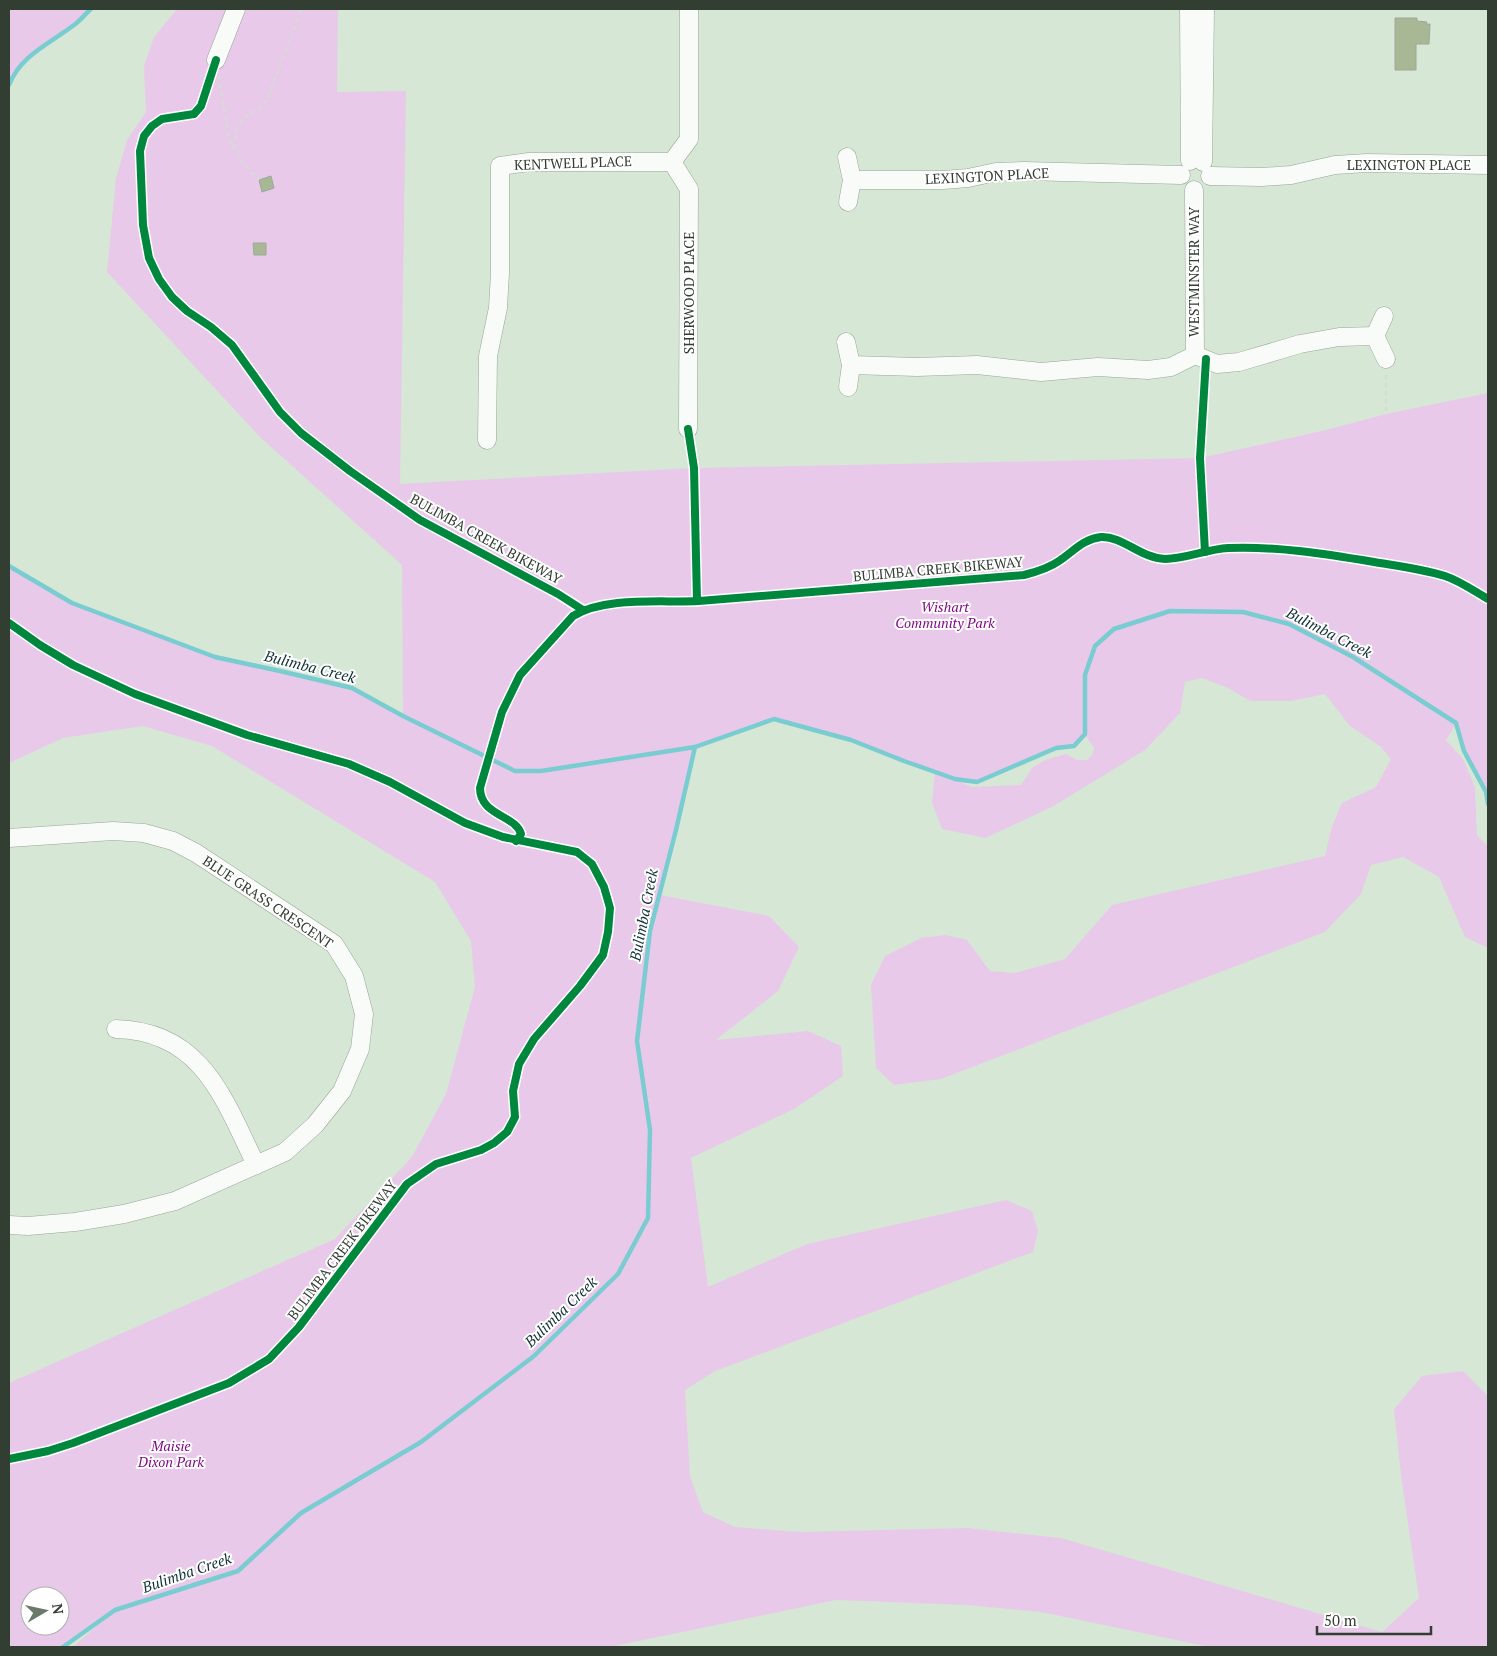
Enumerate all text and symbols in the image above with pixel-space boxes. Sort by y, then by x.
street label: KENTWELL PLACE [514,151,632,174]
street label: LEXINGTON PLACE [1347,155,1471,174]
street label: LEXINGTON PLACE [924,163,1050,188]
street label: WESTMINSTER WAY [1184,206,1203,337]
street label: SHERWOOD PLACE [679,232,698,354]
street label: BULIMBA CREEK BIKEWAY [407,489,566,589]
street label: BULIMBA CREEK BIKEWAY [852,552,1025,585]
park label: Wishart Community Park [895,597,995,632]
water label: Bulimba Creek [1282,602,1376,663]
water label: Bulimba Creek [262,645,359,687]
street label: BLUE GRASS CRESCENT [199,851,337,953]
water label: Bulimba Creek [624,866,662,963]
street label: BULIMBA CREEK BIKEWAY [283,1175,401,1324]
water label: Bulimba Creek [519,1271,601,1352]
park label: Maisie Dixon Park [137,1436,204,1471]
water label: Bulimba Creek [138,1547,235,1597]
north arrow [20,1586,70,1636]
text: N [48,1602,69,1616]
scale bar [1317,1604,1431,1636]
text: 50 m [1324,1610,1357,1630]

